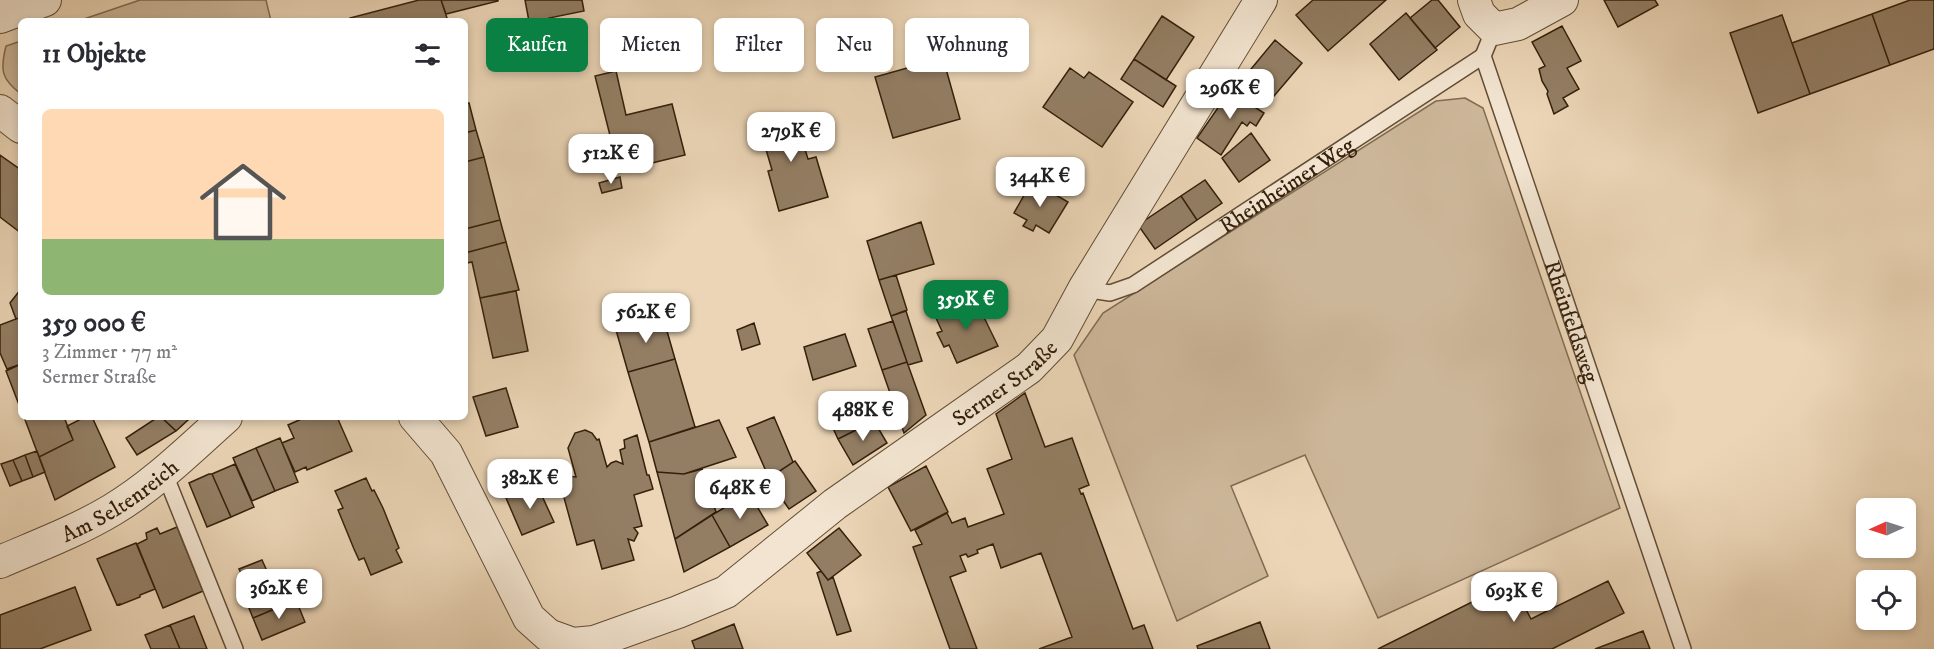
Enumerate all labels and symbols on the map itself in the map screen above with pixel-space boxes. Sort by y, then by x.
pin: 296K € [1181,69,1279,120]
pin: 279K € [742,112,840,163]
street label: Rheinheimer Weg [1215,132,1360,240]
pin: 512K € [562,134,660,185]
pin: 344K € [991,157,1089,208]
street label: Rheinfeldsweg [1538,257,1604,387]
pin: 359K € [917,280,1015,331]
pin: 562K € [597,293,695,344]
street label: Sermer Straße [947,335,1064,433]
pin: 488K € [814,391,912,442]
street label: Am Seltenreich [57,454,185,549]
pin: 382K € [481,459,579,510]
pin: 648K € [691,469,789,520]
north arrow [1856,498,1916,558]
pin: 362K € [230,569,328,620]
pin: 693K € [1465,572,1563,623]

